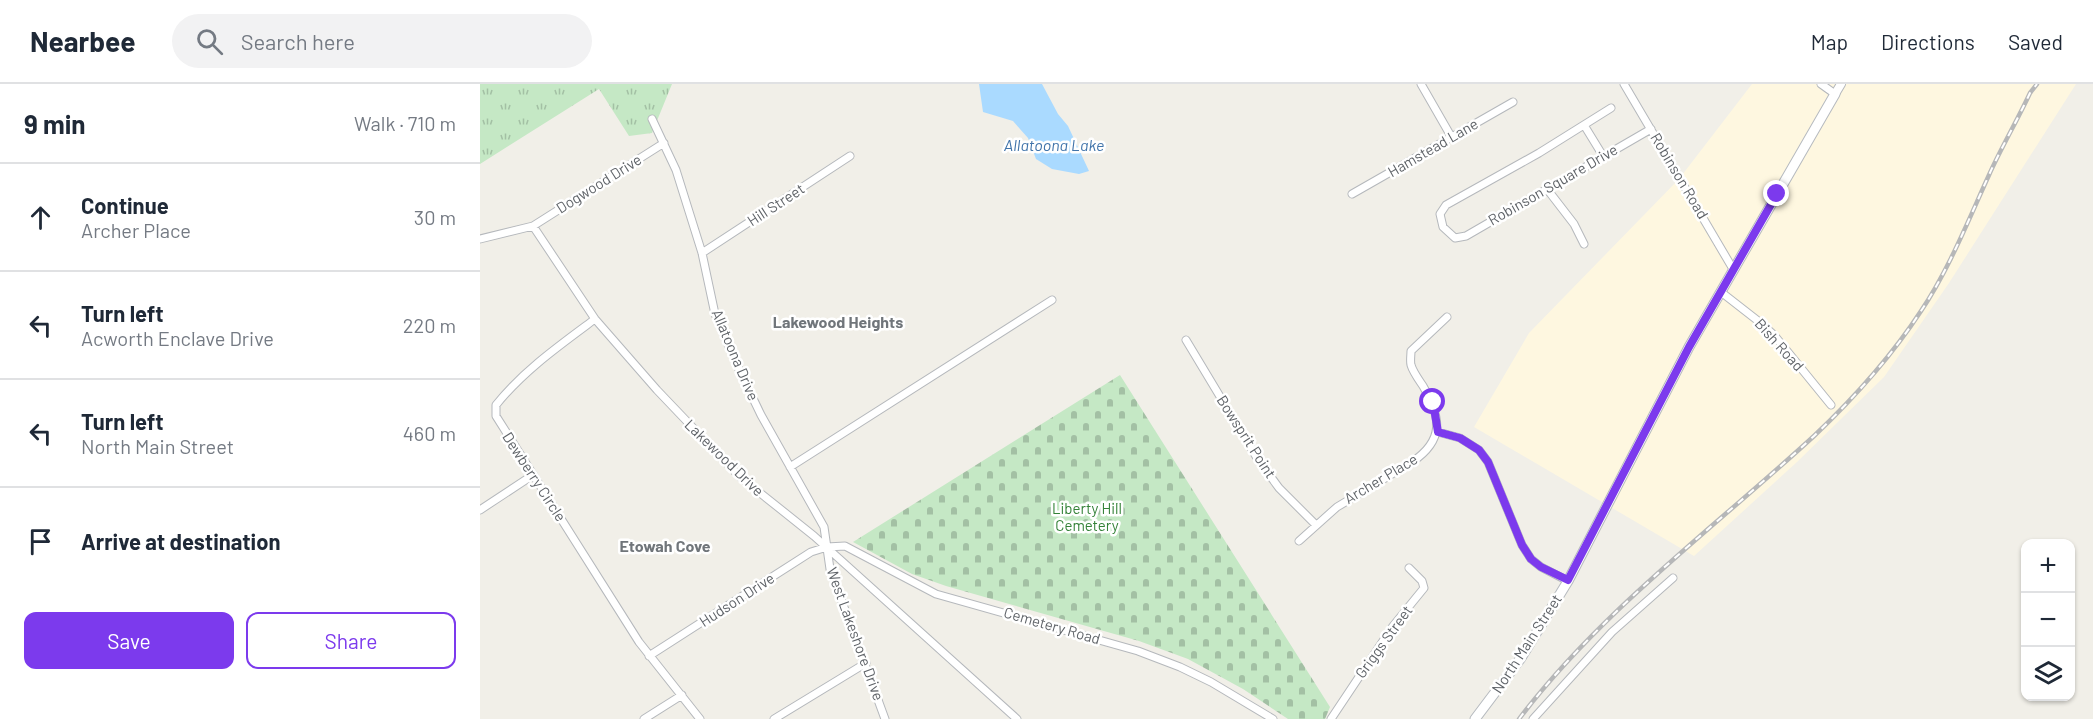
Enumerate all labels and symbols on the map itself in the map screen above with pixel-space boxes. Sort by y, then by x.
street label: Hamstead Lane [1384,114,1481,180]
street label: Robinson Road [1647,129,1713,222]
water label: Allatoona Lake [1004,135,1104,154]
street label: Robinson Square Drive [1485,140,1620,229]
street label: Dogwood Drive [553,150,644,216]
street label: Hill Street [744,179,807,229]
route end [1763,180,1789,206]
street label: Allatoona Drive [709,306,763,403]
district label: Lakewood Heights [773,312,903,331]
street label: Bish Road [1751,314,1808,374]
route start [1419,388,1445,414]
street label: Bowsprit Point [1213,392,1280,481]
street label: Lakewood Drive [681,415,768,499]
street label: Dewberry Circle [499,428,570,524]
street label: Archer Place [1340,449,1420,507]
park label: Liberty Hill Cemetery [1052,499,1122,534]
district label: Etowah Cove [620,536,711,555]
street label: West Lakeshore Drive [823,565,888,703]
street label: Hudson Drive [696,568,777,630]
street label: North Main Street [1487,590,1565,696]
street label: Griggs Street [1351,601,1416,681]
street label: Cemetery Road [1002,603,1103,647]

